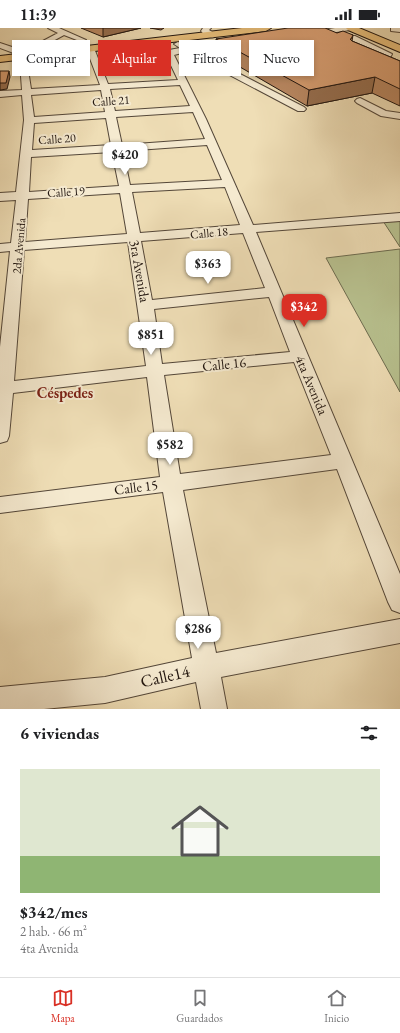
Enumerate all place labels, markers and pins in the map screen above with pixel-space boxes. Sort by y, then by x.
pin: $420 [101,142,149,176]
pin: $363 [184,251,232,285]
pin: $342 [280,294,328,328]
pin: $851 [127,322,175,356]
pin: $582 [146,432,194,466]
pin: $286 [174,616,222,650]

